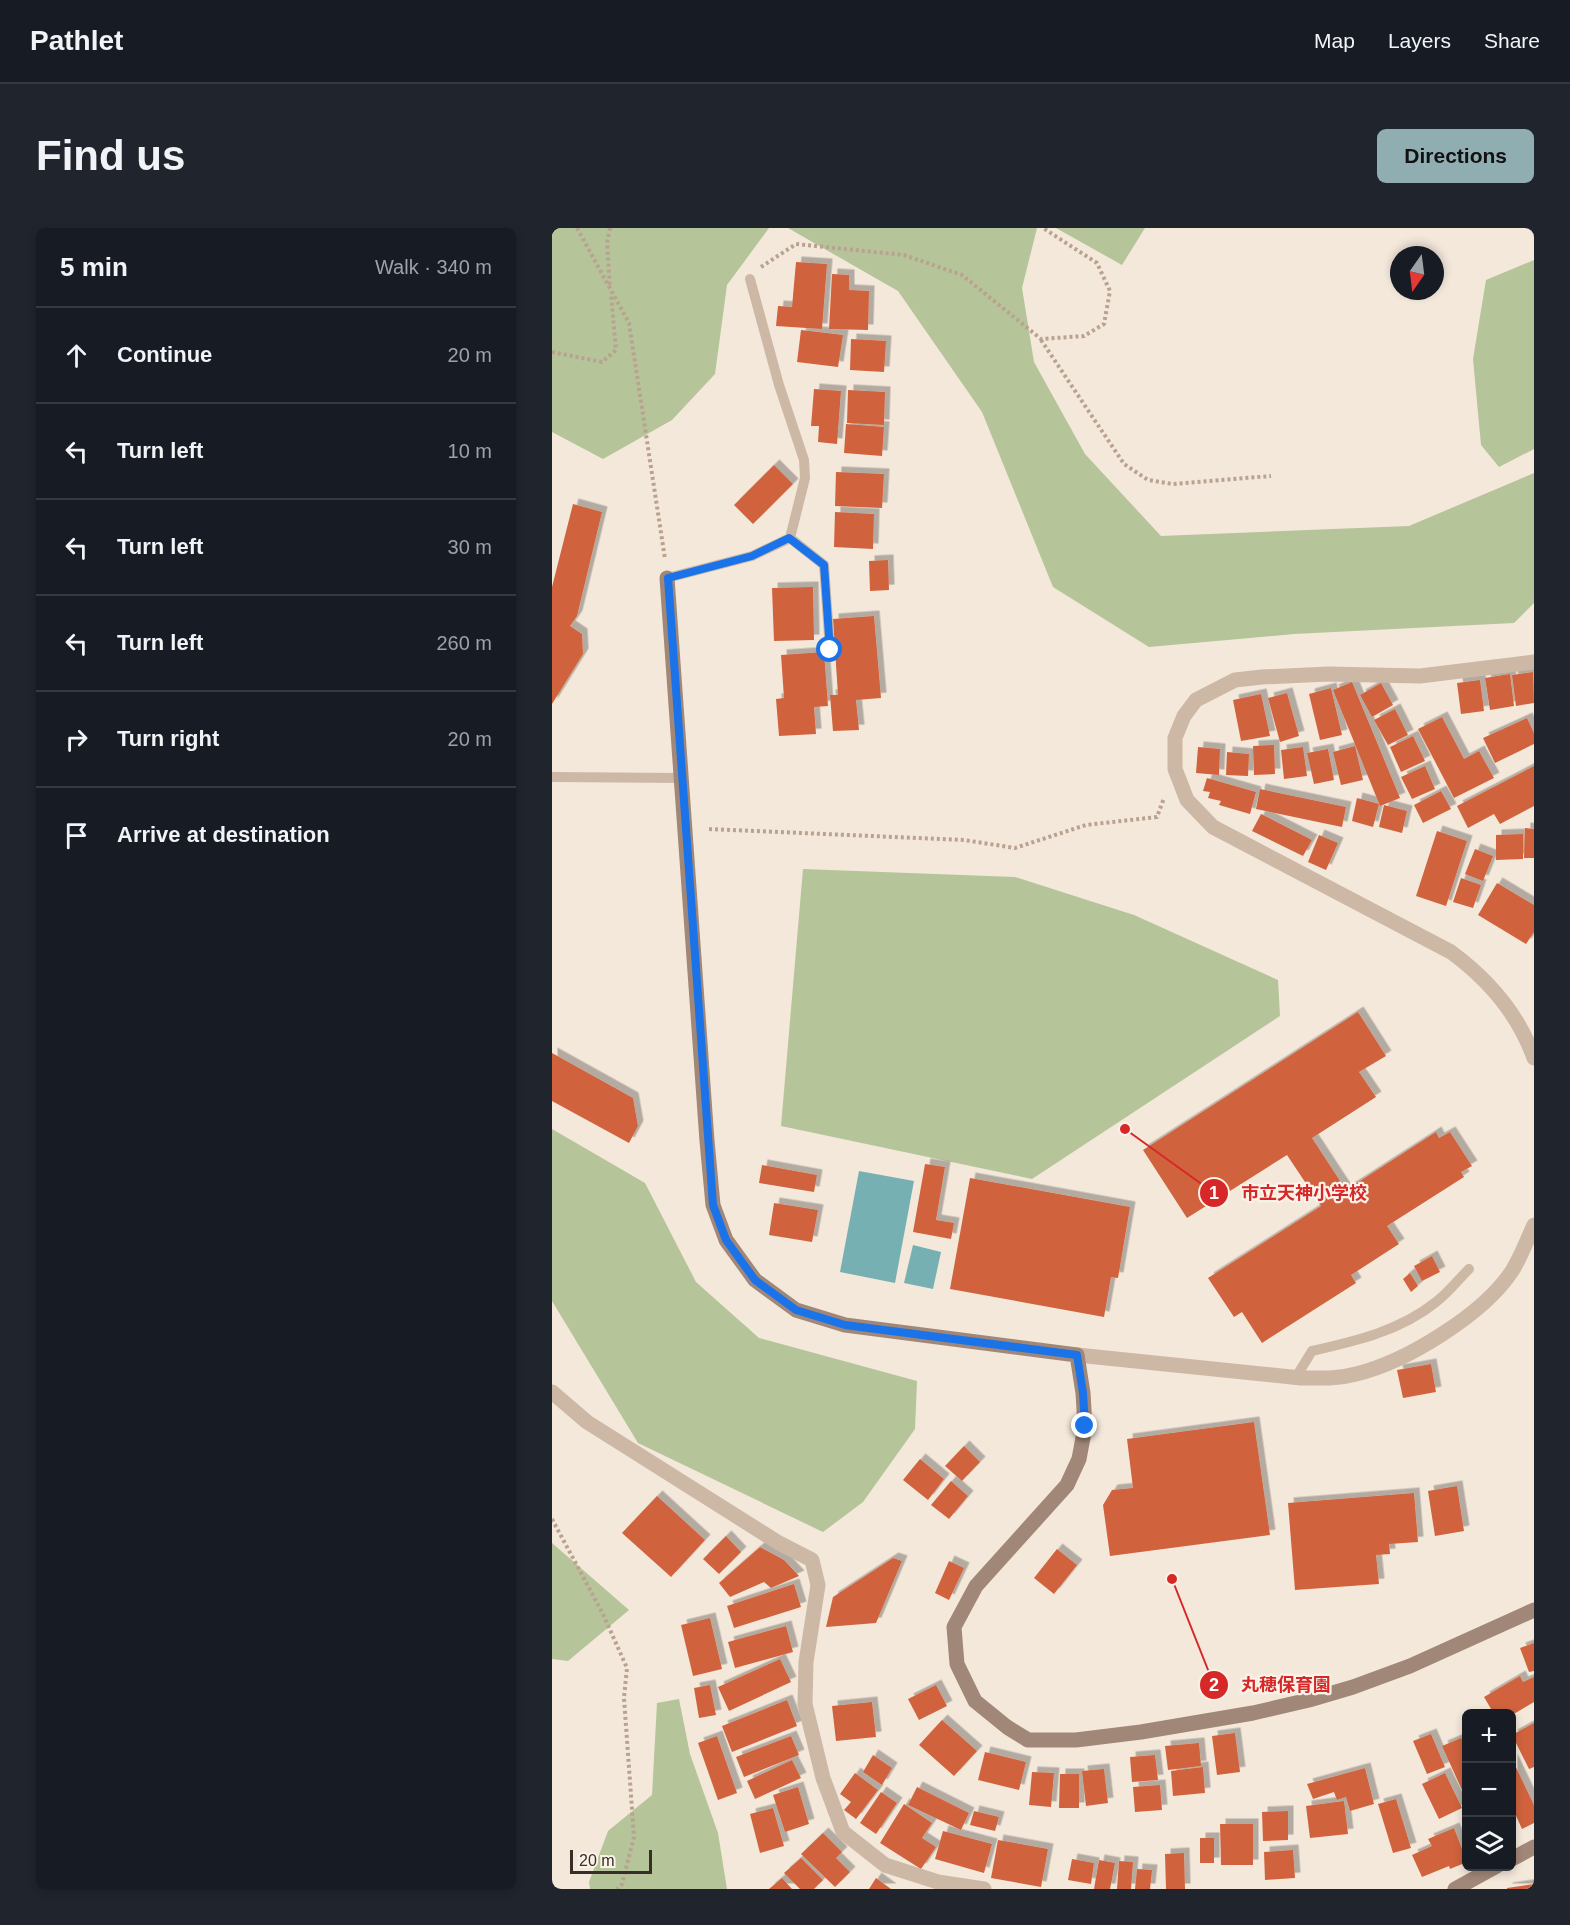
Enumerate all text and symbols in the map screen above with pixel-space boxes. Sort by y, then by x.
text: Pathlet [30,25,123,56]
text: Map [1314,29,1355,52]
text: Layers [1388,29,1451,52]
text: Share [1484,29,1540,52]
button: Directions [1377,129,1534,183]
text: Find us [36,132,185,179]
north arrow [1390,246,1444,300]
text: 5 min [60,252,128,282]
text: Walk · 340 m [375,256,492,278]
icon: ahead [60,339,93,372]
text: Continue [117,342,212,367]
text: 20 m [448,344,492,366]
icon: left [60,435,93,468]
text: Turn left [117,438,203,463]
text: 10 m [448,440,492,462]
icon: left [60,531,93,564]
text: Turn left [117,534,203,559]
text: 30 m [448,536,492,558]
icon: left [60,627,93,660]
text: Turn left [117,630,203,655]
text: 260 m [436,632,492,654]
route start [816,636,842,662]
icon: right [60,723,93,756]
text: Turn right [117,726,219,751]
text: 20 m [448,728,492,750]
icon: arrive [60,819,93,852]
text: Arrive at destination [117,822,330,847]
callout: 市立天神小学校 [1199,1175,1379,1211]
text: 1 [1209,1183,1219,1203]
text: 市立天神小学校 [1241,1183,1367,1203]
route end [1071,1412,1097,1438]
callout: 丸穂保育園 [1199,1667,1343,1703]
text: 2 [1209,1675,1219,1695]
text: 丸穂保育園 [1241,1675,1331,1695]
map controls [1462,1709,1516,1871]
button: + [1462,1709,1516,1763]
button: − [1462,1763,1516,1817]
button: layers [1462,1817,1516,1871]
scale bar [570,1847,652,1874]
text: 20 m [579,1852,615,1869]

